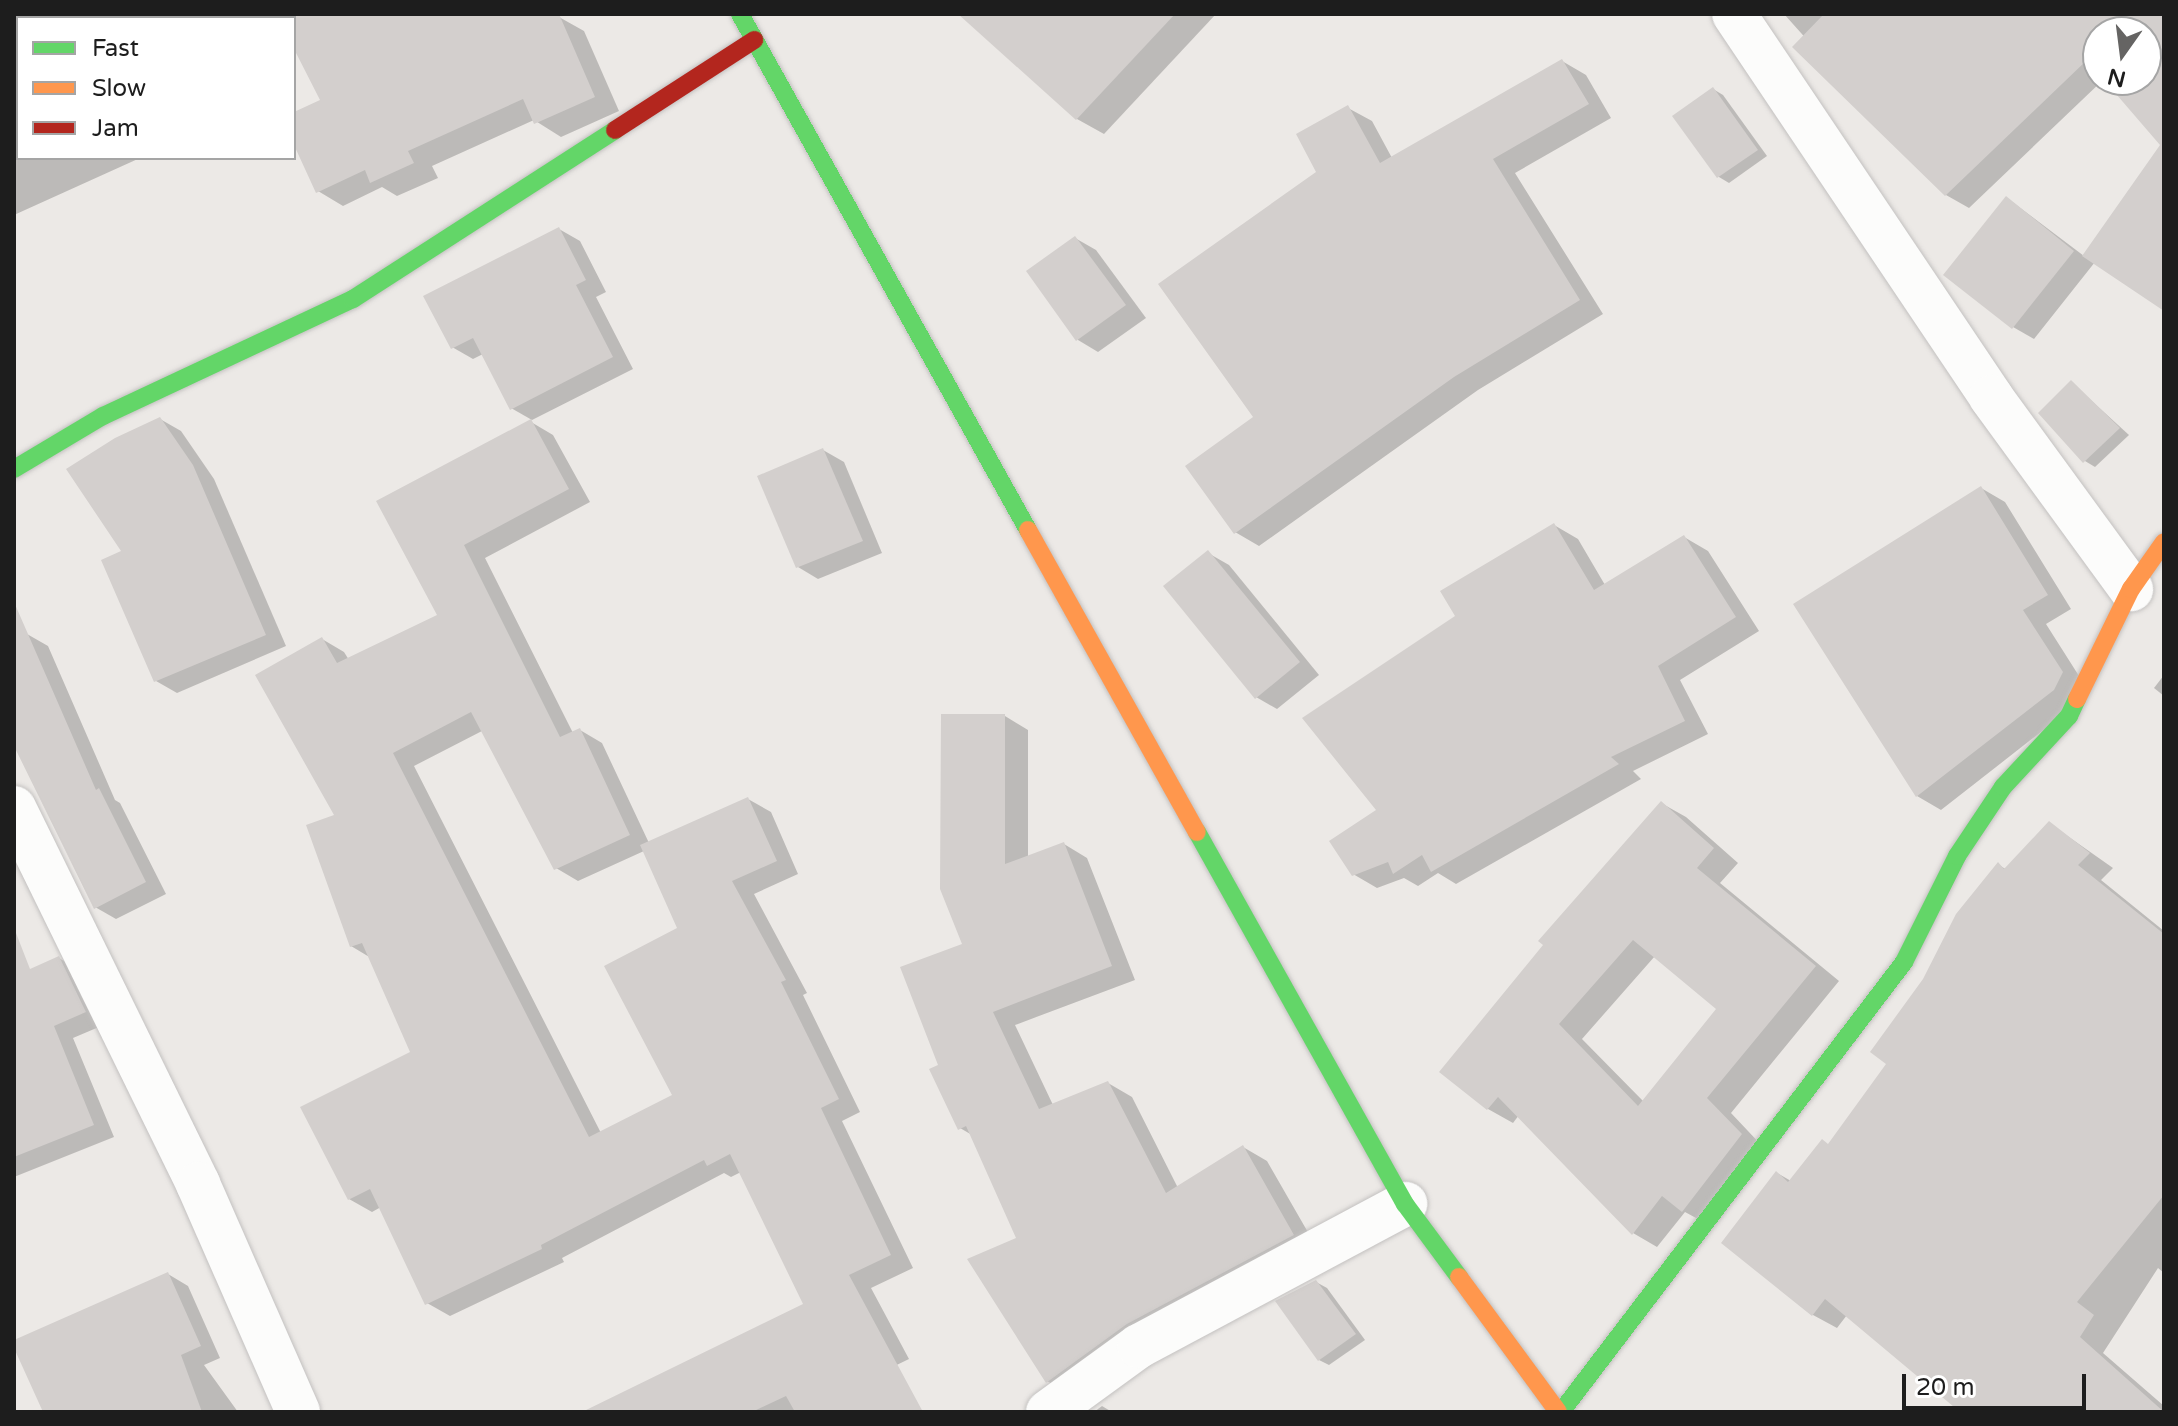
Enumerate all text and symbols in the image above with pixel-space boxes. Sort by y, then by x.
legend [16,16,296,160]
north arrow [2082,16,2162,96]
text: Fast [92,34,139,63]
text: N [2105,63,2128,92]
text: Slow [92,74,146,103]
text: Jam [92,114,139,143]
scale bar [1906,1358,2090,1408]
text: 20 m [1916,1373,1974,1402]

